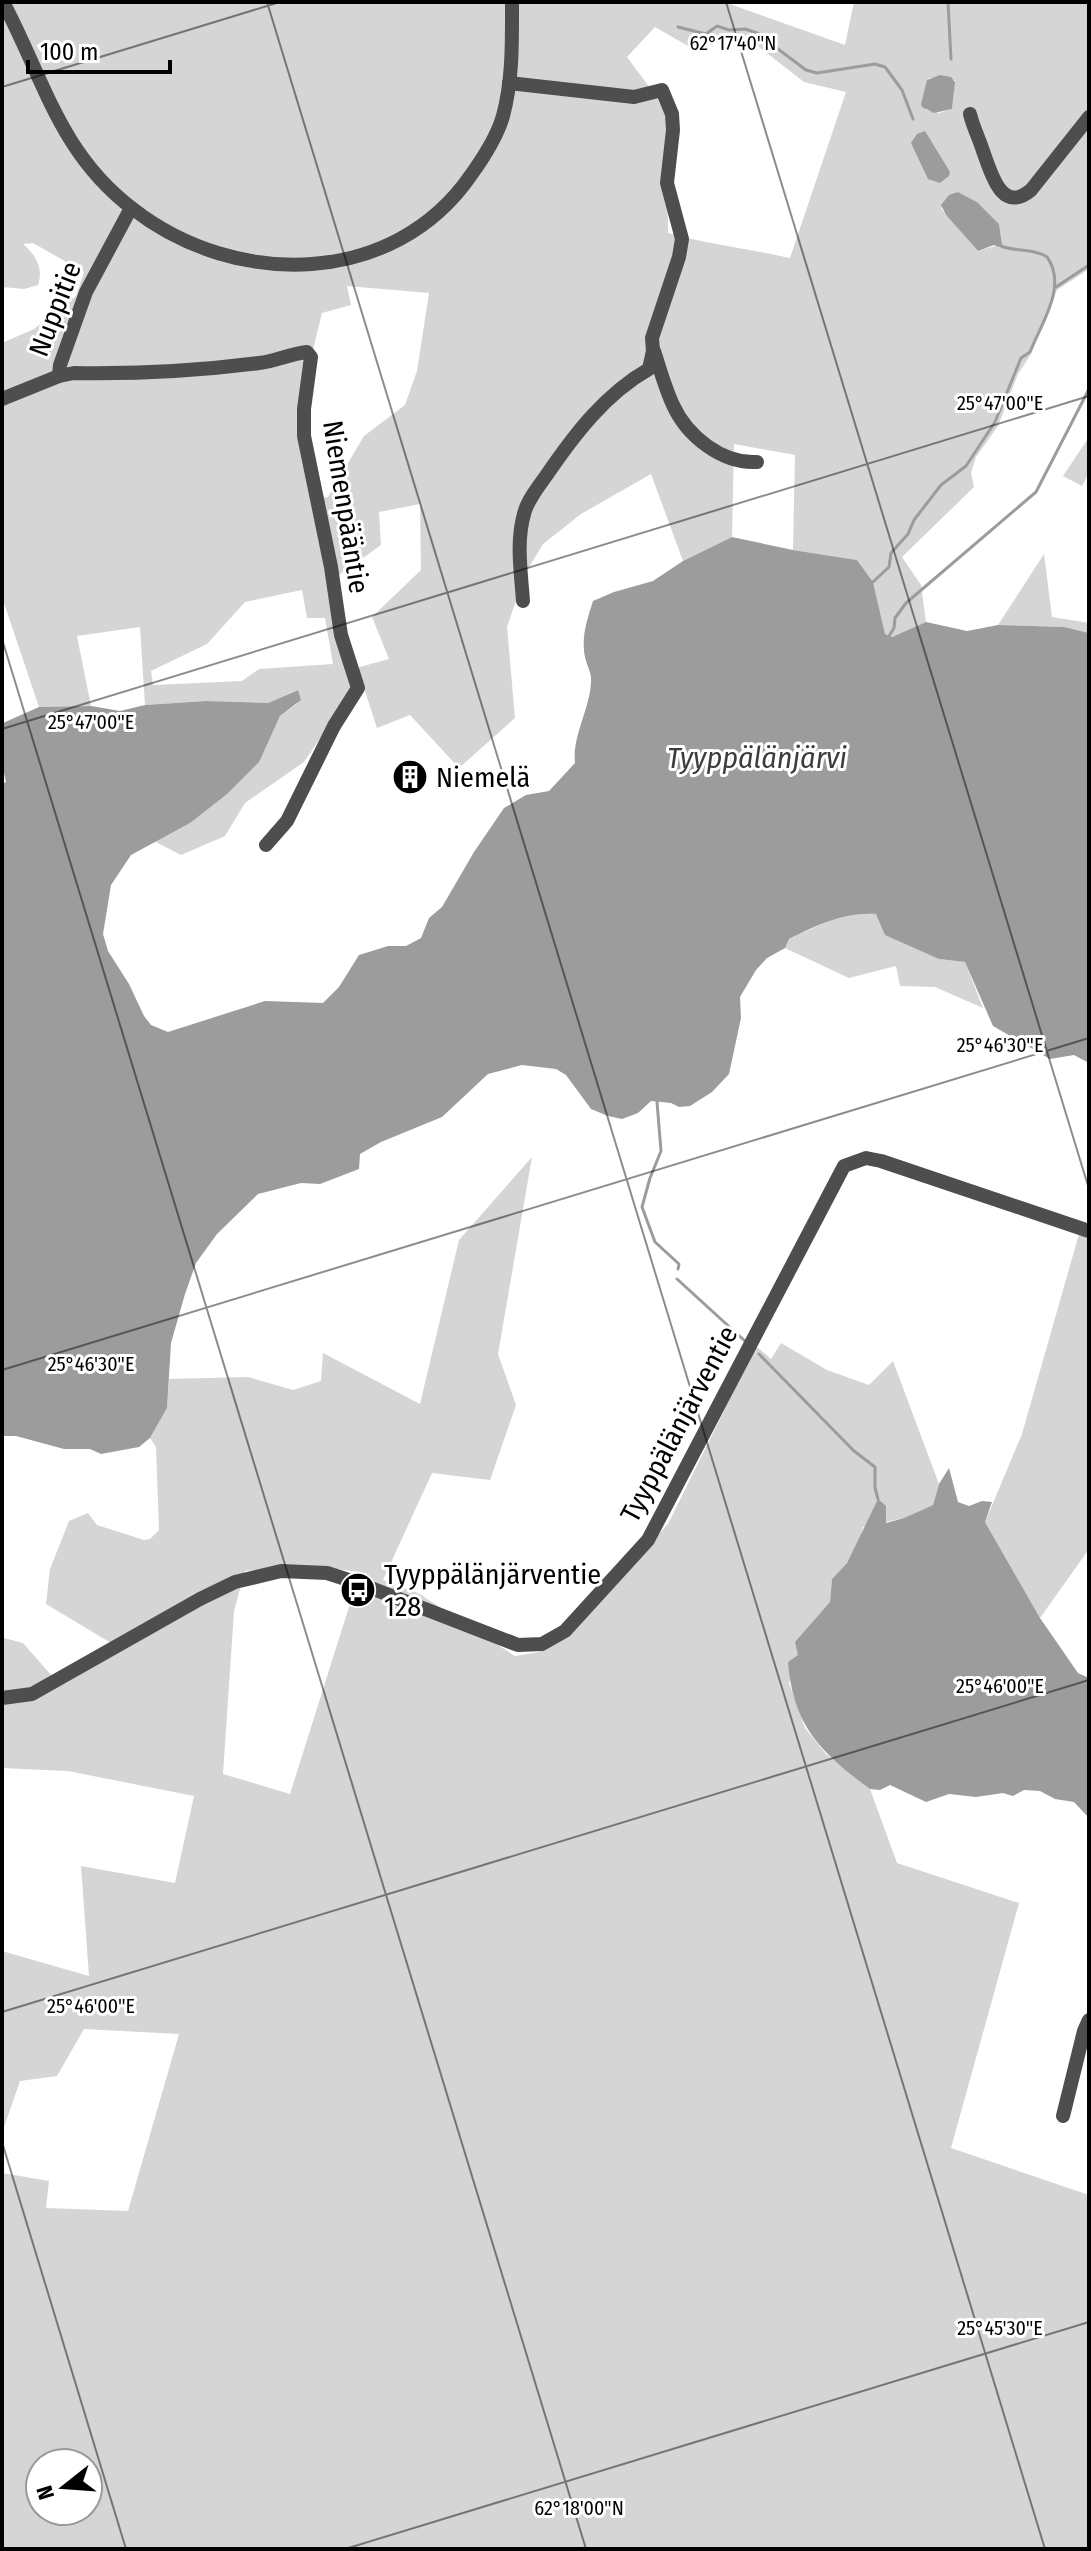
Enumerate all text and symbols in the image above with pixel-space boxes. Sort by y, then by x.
scale bar [28,24,170,74]
text: 62°17'40"N [690,31,776,55]
text: 100 m [40,38,98,66]
street label: Nuppitie [22,257,88,361]
text: 25°47'00"E [957,391,1043,415]
street label: Niemenpääntie [316,418,376,596]
text: 25°47'00"E [48,710,134,734]
water label: Tyyppälänjärvi [667,740,847,776]
building icon: Niemelä [391,758,429,796]
place label: Niemelä [436,761,530,794]
text: 25°46'30"E [957,1033,1043,1057]
street label: Tyyppälänjärventie [613,1320,745,1528]
text: 25°46'30"E [48,1352,134,1376]
place label: Tyyppälänjärventie 128 [384,1558,601,1623]
bus stop icon: Tyyppälänjärventie 128 [339,1571,377,1609]
text: 25°46'00"E [956,1674,1044,1698]
text: 25°46'00"E [47,1994,135,2018]
text: 25°45'30"E [957,2316,1043,2340]
north arrow [24,2447,104,2527]
text: N [31,2482,60,2503]
text: 62°18'00"N [534,2496,624,2520]

